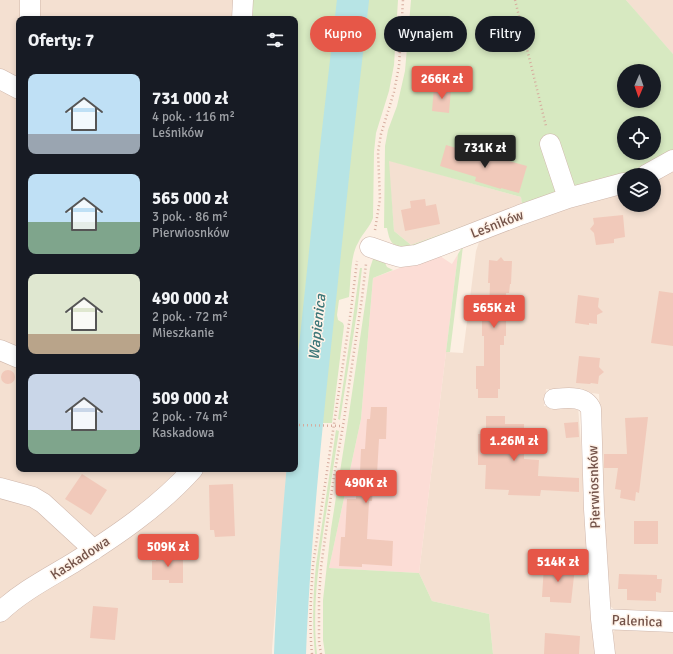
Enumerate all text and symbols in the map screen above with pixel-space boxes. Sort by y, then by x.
chip: Kupno [310,16,376,52]
chip: Wynajem [384,16,467,52]
chip: Filtry [475,16,535,52]
icon: filters [264,29,286,51]
text: Oferty: 7 [28,30,94,51]
north arrow [617,64,661,108]
map controls [617,64,661,212]
pin: 266K zł [405,66,479,100]
text: 266K zł [421,71,463,87]
text: 731 000 zł [152,88,228,109]
icon: home [60,90,108,138]
text: 4 pok. · 116 m² [152,109,235,125]
button: locate [617,116,661,160]
text: Leśników [152,125,204,141]
pin: 731K zł [448,135,522,169]
text: 731K zł [464,140,506,156]
button: layers [617,168,661,212]
text: 565 000 zł [152,188,228,209]
icon: home [60,190,108,238]
street label: Leśników [468,206,526,242]
text: 3 pok. · 86 m² [152,209,228,225]
text: Pierwiosnków [152,225,229,241]
text: 490 000 zł [152,288,228,309]
icon: home [60,290,108,338]
water label: Wapienica [305,293,329,361]
pin: 565K zł [457,295,531,329]
text: 565K zł [473,300,515,316]
text: 2 pok. · 72 m² [152,309,228,325]
text: Mieszkanie [152,325,214,341]
text: 509 000 zł [152,388,228,409]
icon: home [60,390,108,438]
text: 2 pok. · 74 m² [152,409,228,425]
text: Kaskadowa [152,425,214,441]
pin: 1.26M zł [473,428,555,462]
text: 1.26M zł [489,433,539,449]
street label: Pierwiosnków [584,445,604,529]
pin: 490K zł [329,470,403,504]
text: 490K zł [345,475,387,491]
street label: Kaskadowa [47,533,113,583]
pin: 509K zł [131,534,205,568]
text: 509K zł [147,539,189,555]
pin: 514K zł [521,549,595,583]
text: 514K zł [537,554,579,570]
street label: Palenica [611,612,663,630]

